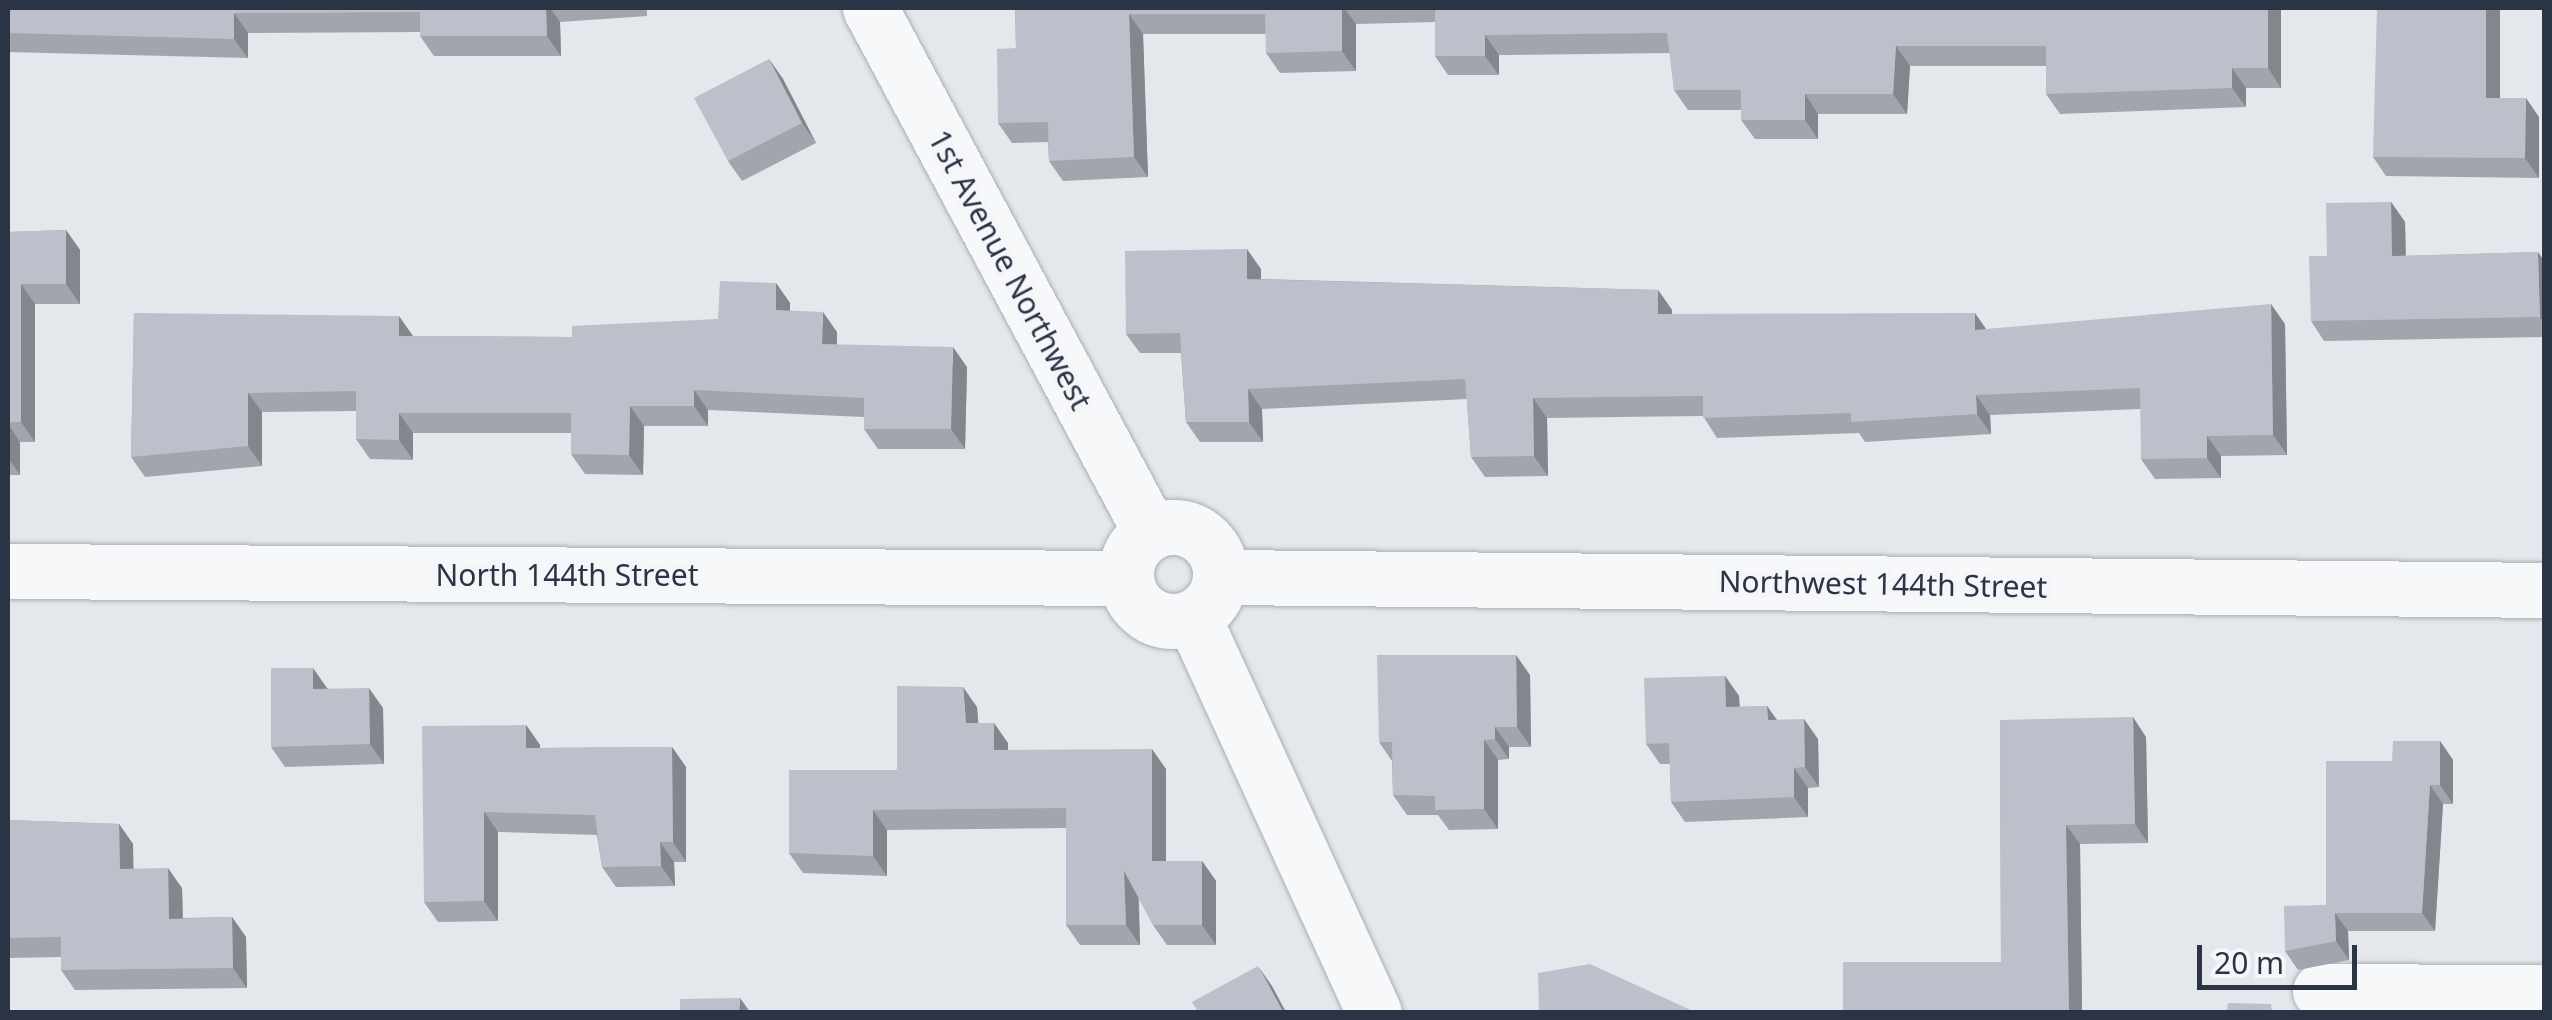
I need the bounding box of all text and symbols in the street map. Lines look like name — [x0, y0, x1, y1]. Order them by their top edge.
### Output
street label: 1st Avenue Northwest — [921, 124, 1099, 416]
street label: North 144th Street — [436, 557, 698, 593]
street label: Northwest 144th Street — [1718, 563, 2048, 605]
scale bar — [2202, 925, 2362, 987]
text: 20 m — [2214, 942, 2284, 983]

